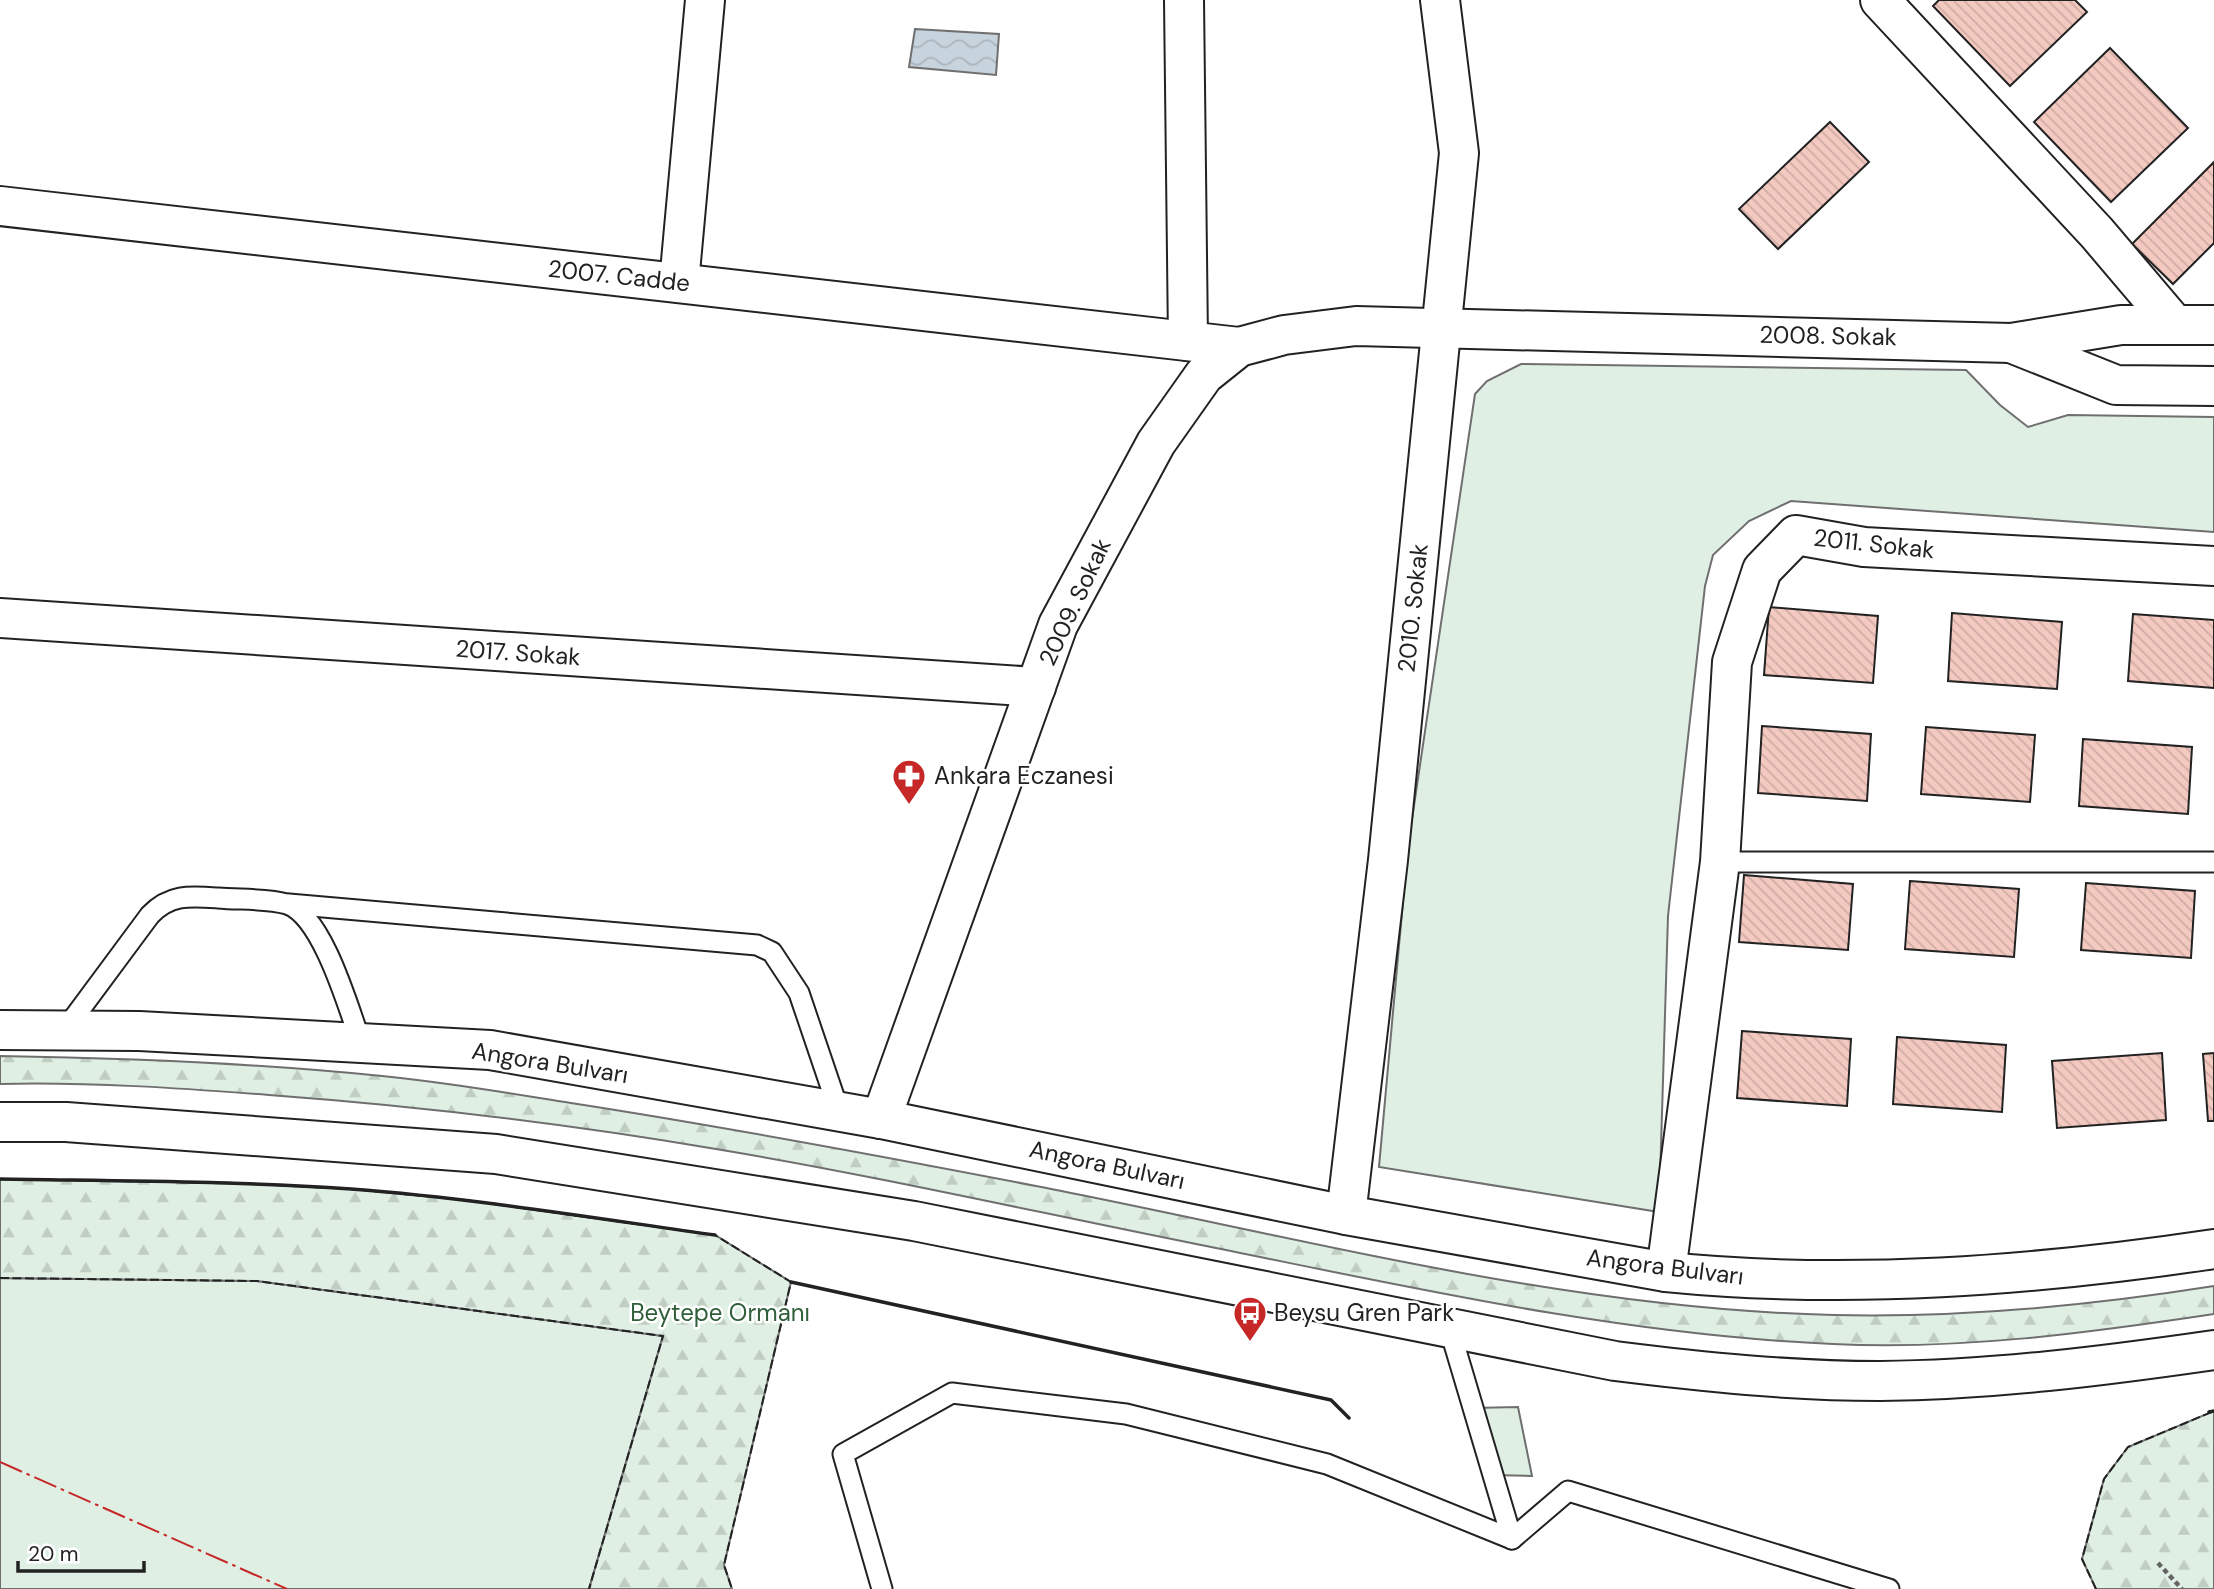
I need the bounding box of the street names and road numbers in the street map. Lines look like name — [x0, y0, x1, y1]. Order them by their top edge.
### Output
street label: 2007. Cadde — [547, 253, 692, 298]
street label: 2008. Sokak — [1759, 319, 1897, 352]
street label: 2011. Sokak — [1812, 522, 1936, 565]
street label: 2009. Sokak — [1032, 533, 1118, 671]
street label: 2010. Sokak — [1390, 542, 1435, 674]
street label: 2017. Sokak — [454, 633, 582, 672]
street label: Angora Bulvarı — [470, 1035, 631, 1090]
street label: Angora Bulvarı — [1027, 1133, 1188, 1196]
street label: Angora Bulvarı — [1585, 1241, 1745, 1292]

